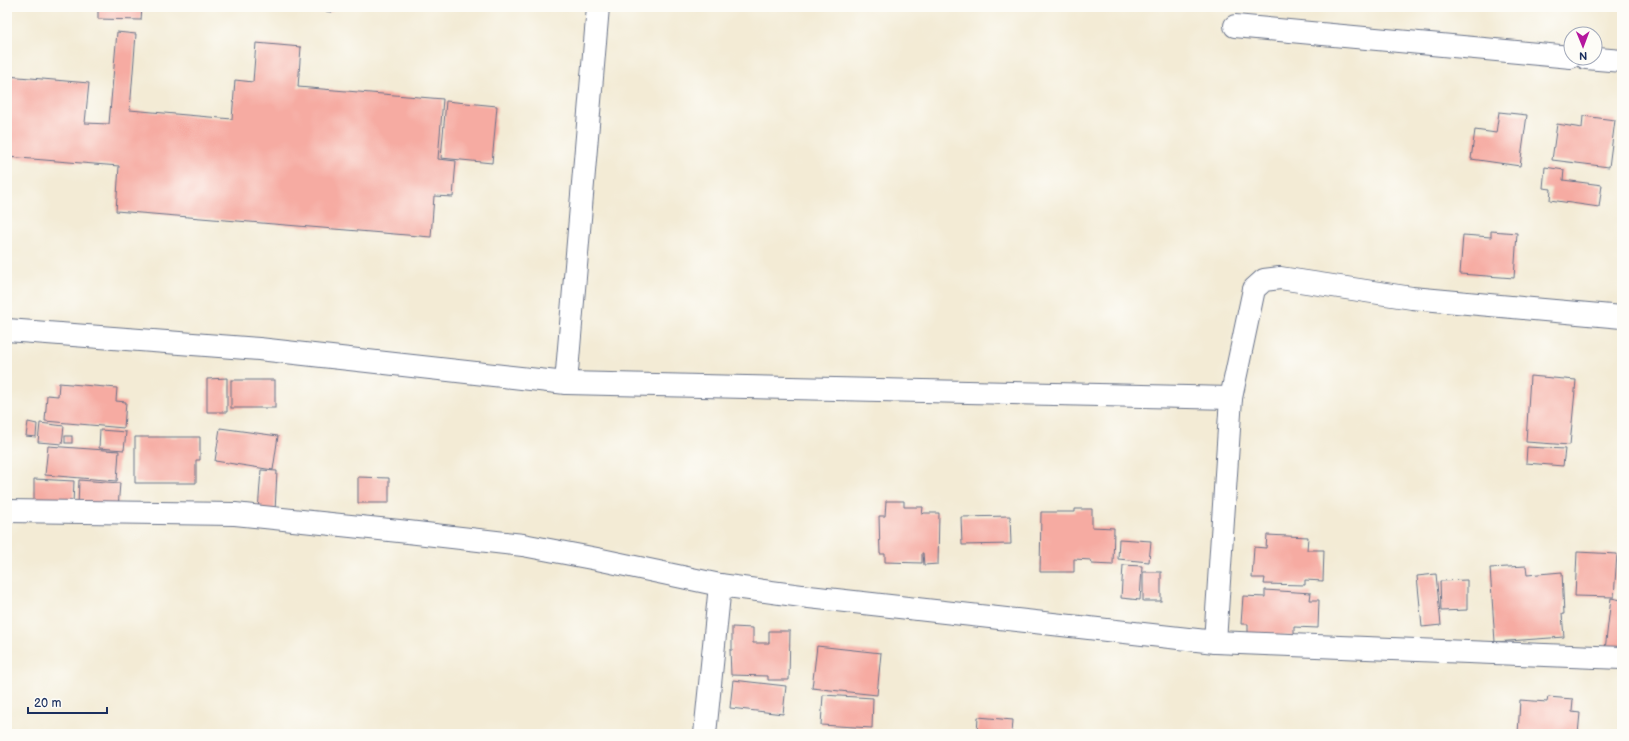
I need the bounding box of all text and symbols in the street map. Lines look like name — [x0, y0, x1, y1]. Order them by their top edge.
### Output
north arrow — [1563, 26, 1603, 66]
text: N — [1579, 49, 1587, 62]
scale bar — [28, 689, 107, 715]
text: 20 m — [34, 696, 61, 711]

